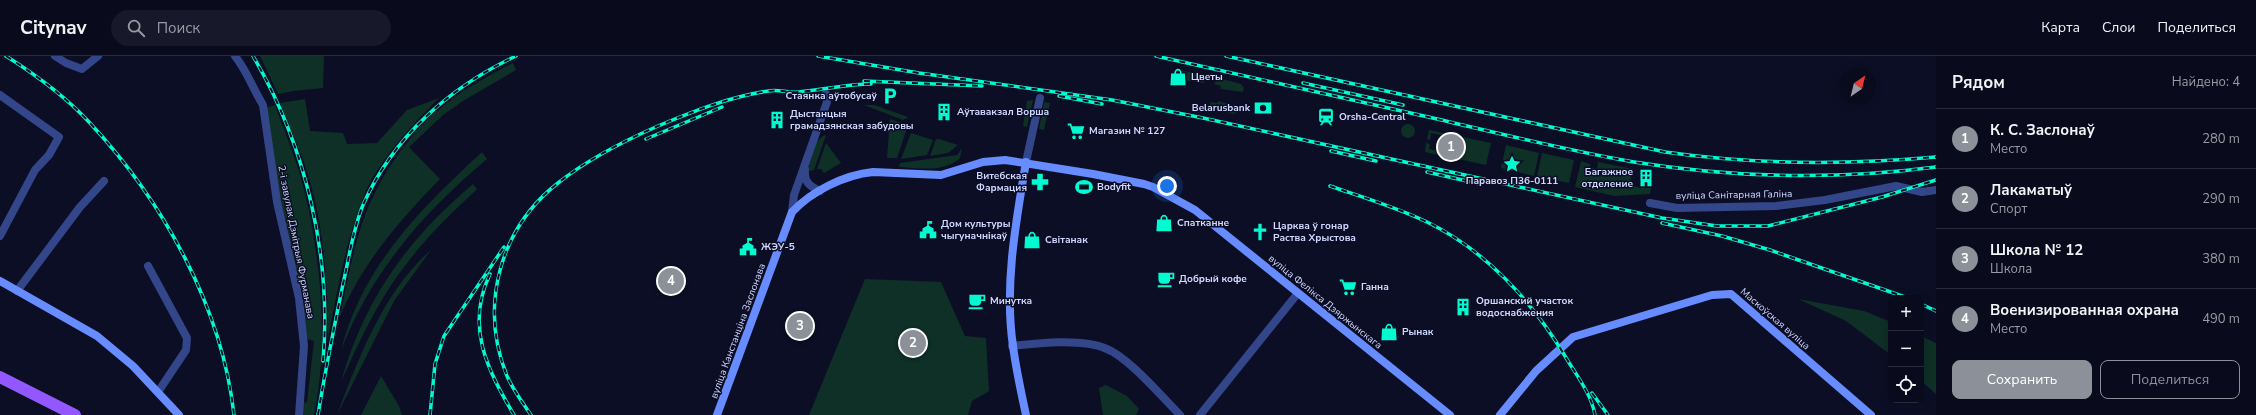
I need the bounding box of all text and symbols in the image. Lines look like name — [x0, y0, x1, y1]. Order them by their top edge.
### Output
search box — [111, 10, 391, 46]
text: Citynav — [20, 15, 87, 41]
icon: search — [125, 17, 147, 39]
text: Поиск — [157, 18, 200, 38]
text: Карта — [2041, 18, 2080, 37]
text: Слои — [2102, 18, 2136, 37]
text: Поделиться — [2158, 18, 2236, 37]
shop icon: Цветы — [1168, 67, 1188, 87]
north arrow — [1840, 68, 1876, 104]
place label: Цветы — [1191, 70, 1223, 84]
text: Рядом — [1952, 71, 2005, 94]
text: Найдено: 4 — [2172, 73, 2240, 91]
parking icon: Стаянка аўтобусаў — [880, 86, 900, 106]
place label: Стаянка аўтобусаў — [786, 89, 878, 103]
bank icon: Belarusbank — [1253, 98, 1273, 118]
place label: Belarusbank — [1192, 101, 1251, 115]
building icon: Аўтавакзал Ворша — [934, 102, 954, 122]
place label: Аўтавакзал Ворша — [957, 105, 1049, 119]
place label: Дыстанцыя грамадзянская забудовы — [790, 107, 914, 133]
station icon: Orsha-Central — [1316, 107, 1336, 127]
building icon: Дыстанцыя грамадзянская забудовы — [767, 110, 787, 130]
place label: Orsha-Central — [1339, 110, 1406, 124]
text: К. С. Заслонаў — [1990, 120, 2095, 140]
supermarket icon: Магазин № 127 — [1066, 121, 1086, 141]
place label: Магазин № 127 — [1089, 124, 1165, 138]
text: 1 — [1961, 130, 1969, 148]
text: 280 m — [2202, 130, 2240, 148]
pin: 1 — [1438, 132, 1464, 162]
text: Место — [1990, 140, 2027, 158]
place icon: Паравоз П36-0111 — [1502, 154, 1522, 174]
street label: 2-і завулак Дзмітрыя Фурманава — [274, 164, 318, 320]
place label: Багажное отделение — [1582, 165, 1633, 191]
building icon: Багажное отделение — [1636, 168, 1656, 188]
place label: Витебская Фармация — [976, 169, 1027, 195]
pharmacy icon: Витебская Фармация — [1030, 172, 1050, 192]
place label: Паравоз П36-0111 — [1466, 174, 1558, 188]
your location — [1157, 176, 1177, 196]
sports icon: Bodyfit — [1074, 177, 1094, 197]
place label: Bodyfit — [1097, 180, 1131, 194]
text: Лакаматыў — [1990, 180, 2072, 200]
street label: вуліца Санітарная Галіна — [1676, 187, 1792, 203]
text: 2 — [1961, 190, 1969, 208]
text: 290 m — [2202, 190, 2240, 208]
text: Спорт — [1990, 200, 2027, 218]
shop icon: Спатканне — [1154, 213, 1174, 233]
place label: Спатканне — [1177, 216, 1230, 230]
place label: Дом культуры чыгуначнікаў — [941, 217, 1011, 243]
place label: Царква ў гонар Раства Хрыстова — [1273, 219, 1356, 245]
public building icon: Дом культуры чыгуначнікаў — [918, 220, 938, 240]
church icon: Царква ў гонар Раства Хрыстова — [1250, 222, 1270, 242]
shop icon: Світанак — [1022, 230, 1042, 250]
place label: Світанак — [1045, 233, 1088, 247]
public building icon: ЖЭУ-5 — [738, 237, 758, 257]
place label: ЖЭУ-5 — [761, 240, 795, 254]
text: Школа № 12 — [1990, 240, 2083, 260]
text: 3 — [1961, 250, 1969, 268]
text: 380 m — [2202, 250, 2240, 268]
street label: вуліца Фелікса Дзяржынскага — [1265, 252, 1385, 352]
text: Школа — [1990, 260, 2032, 278]
street label: вуліца Канстанціна Заслонава — [707, 261, 769, 401]
pin: 4 — [658, 266, 684, 296]
cafe icon: Добрый кофе — [1156, 269, 1176, 289]
place label: Добрый кофе — [1179, 272, 1247, 286]
supermarket icon: Ганна — [1338, 277, 1358, 297]
place label: Ганна — [1361, 280, 1389, 294]
street label: Маскоўская вуліца — [1737, 285, 1813, 353]
cafe icon: Минутка — [967, 291, 987, 311]
place label: Минутка — [990, 294, 1032, 308]
place label: Оршанский участок водоснабжения — [1476, 294, 1573, 320]
map controls — [1888, 295, 1924, 403]
button: + — [1888, 295, 1924, 331]
building icon: Оршанский участок водоснабжения — [1453, 297, 1473, 317]
text: Военизированная охрана — [1990, 300, 2179, 320]
text: 4 — [1961, 310, 1969, 328]
text: 490 m — [2202, 310, 2240, 328]
pin: 3 — [787, 311, 813, 341]
text: Место — [1990, 320, 2027, 338]
shop icon: Рынак — [1379, 322, 1399, 342]
place label: Рынак — [1402, 325, 1434, 339]
pin: 2 — [900, 328, 926, 358]
button: − — [1888, 331, 1924, 367]
button: Сохранить — [1952, 360, 2092, 399]
button: Поделиться — [2100, 360, 2240, 399]
button: locate — [1888, 367, 1924, 403]

